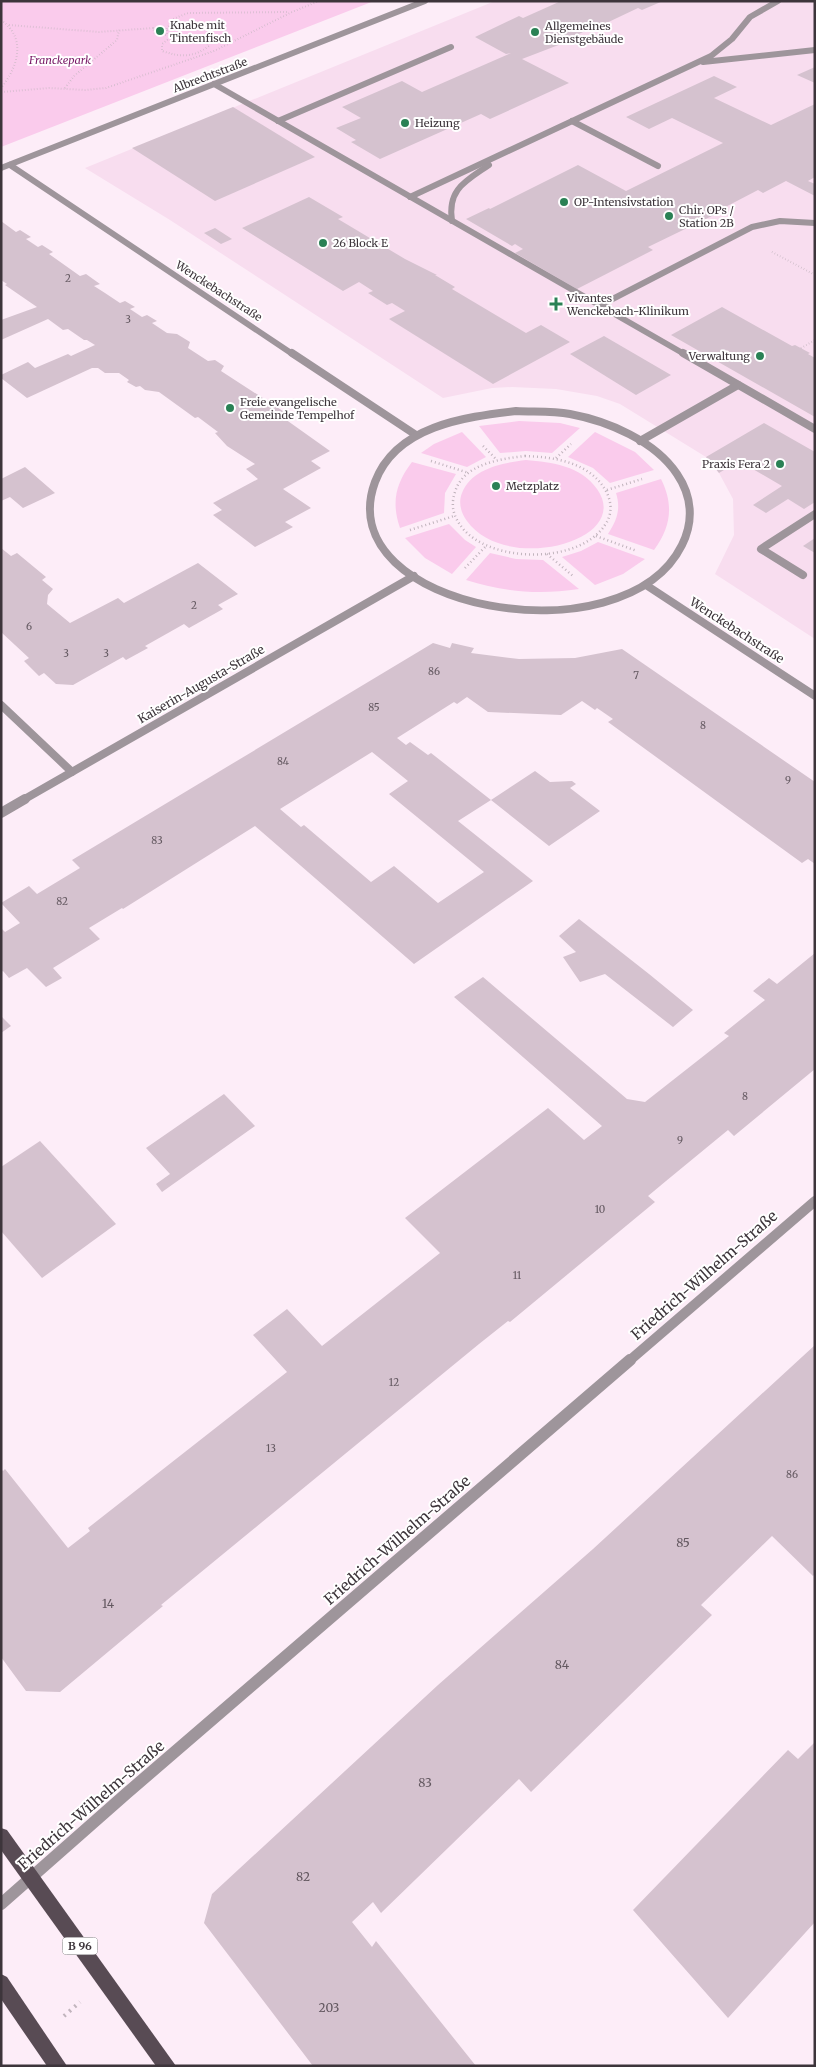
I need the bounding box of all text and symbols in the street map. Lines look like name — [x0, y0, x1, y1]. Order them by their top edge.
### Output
place label: Knabe mit Tintenfisch — [170, 18, 232, 45]
place label: Allgemeines Dienstgebäude — [544, 19, 624, 46]
marker: Knabe mit Tintenfisch — [154, 25, 166, 37]
marker: Allgemeines Dienstgebäude — [529, 26, 541, 38]
park label: Franckepark — [28, 53, 91, 67]
street label: Albrechtstraße — [170, 54, 250, 96]
place label: Heizung — [415, 116, 460, 130]
marker: Heizung — [399, 117, 411, 129]
place label: OP-Intensivstation — [574, 195, 674, 209]
marker: OP-Intensivstation — [558, 196, 570, 208]
place label: Chir. OPs / Station 2B — [679, 203, 734, 230]
marker: Chir. OPs / Station 2B — [663, 210, 675, 222]
place label: 26 Block E — [333, 236, 388, 250]
marker: 26 Block E — [317, 237, 329, 249]
street label: Wenckebachstraße — [172, 257, 265, 324]
house number: 2 — [65, 272, 71, 285]
place label: Vivantes Wenckebach-Klinikum — [566, 291, 689, 318]
marker: Vivantes Wenckebach-Klinikum — [549, 297, 563, 311]
house number: 3 — [125, 313, 131, 326]
place label: Verwaltung — [688, 349, 750, 363]
marker: Verwaltung — [754, 350, 766, 362]
place label: Freie evangelische Gemeinde Tempelhof — [240, 395, 355, 422]
marker: Freie evangelische Gemeinde Tempelhof — [224, 402, 236, 414]
place label: Praxis Fera 2 — [702, 457, 770, 471]
marker: Praxis Fera 2 — [774, 458, 786, 470]
place label: Metzplatz — [506, 479, 559, 493]
marker: Metzplatz — [490, 480, 502, 492]
street label: Wenckebachstraße — [686, 593, 787, 666]
house number: 2 — [191, 599, 197, 612]
house number: 6 — [26, 620, 32, 633]
street label: Kaiserin-Augusta-Straße — [135, 642, 267, 726]
house number: 3 — [63, 647, 69, 660]
house number: 3 — [103, 647, 109, 660]
house number: 86 — [428, 665, 440, 678]
house number: 7 — [633, 669, 639, 682]
house number: 85 — [368, 701, 380, 714]
house number: 8 — [700, 719, 706, 732]
house number: 84 — [277, 755, 289, 768]
house number: 9 — [785, 774, 791, 787]
house number: 83 — [151, 834, 163, 847]
house number: 82 — [56, 895, 68, 908]
house number: 8 — [742, 1090, 748, 1103]
house number: 9 — [677, 1134, 683, 1147]
house number: 10 — [595, 1203, 605, 1216]
street label: Friedrich-Wilhelm-Straße — [627, 1206, 781, 1344]
house number: 11 — [513, 1269, 522, 1282]
house number: 12 — [389, 1376, 399, 1389]
house number: 13 — [266, 1442, 276, 1455]
house number: 86 — [786, 1468, 798, 1481]
street label: Friedrich-Wilhelm-Straße — [320, 1471, 474, 1609]
house number: 85 — [676, 1535, 690, 1550]
house number: 14 — [102, 1596, 115, 1611]
house number: 84 — [555, 1657, 570, 1672]
street label: Friedrich-Wilhelm-Straße — [14, 1736, 168, 1874]
house number: 83 — [418, 1775, 432, 1790]
house number: 82 — [296, 1869, 310, 1884]
road number: B 96 — [62, 1938, 98, 1954]
house number: 203 — [319, 2000, 340, 2015]

